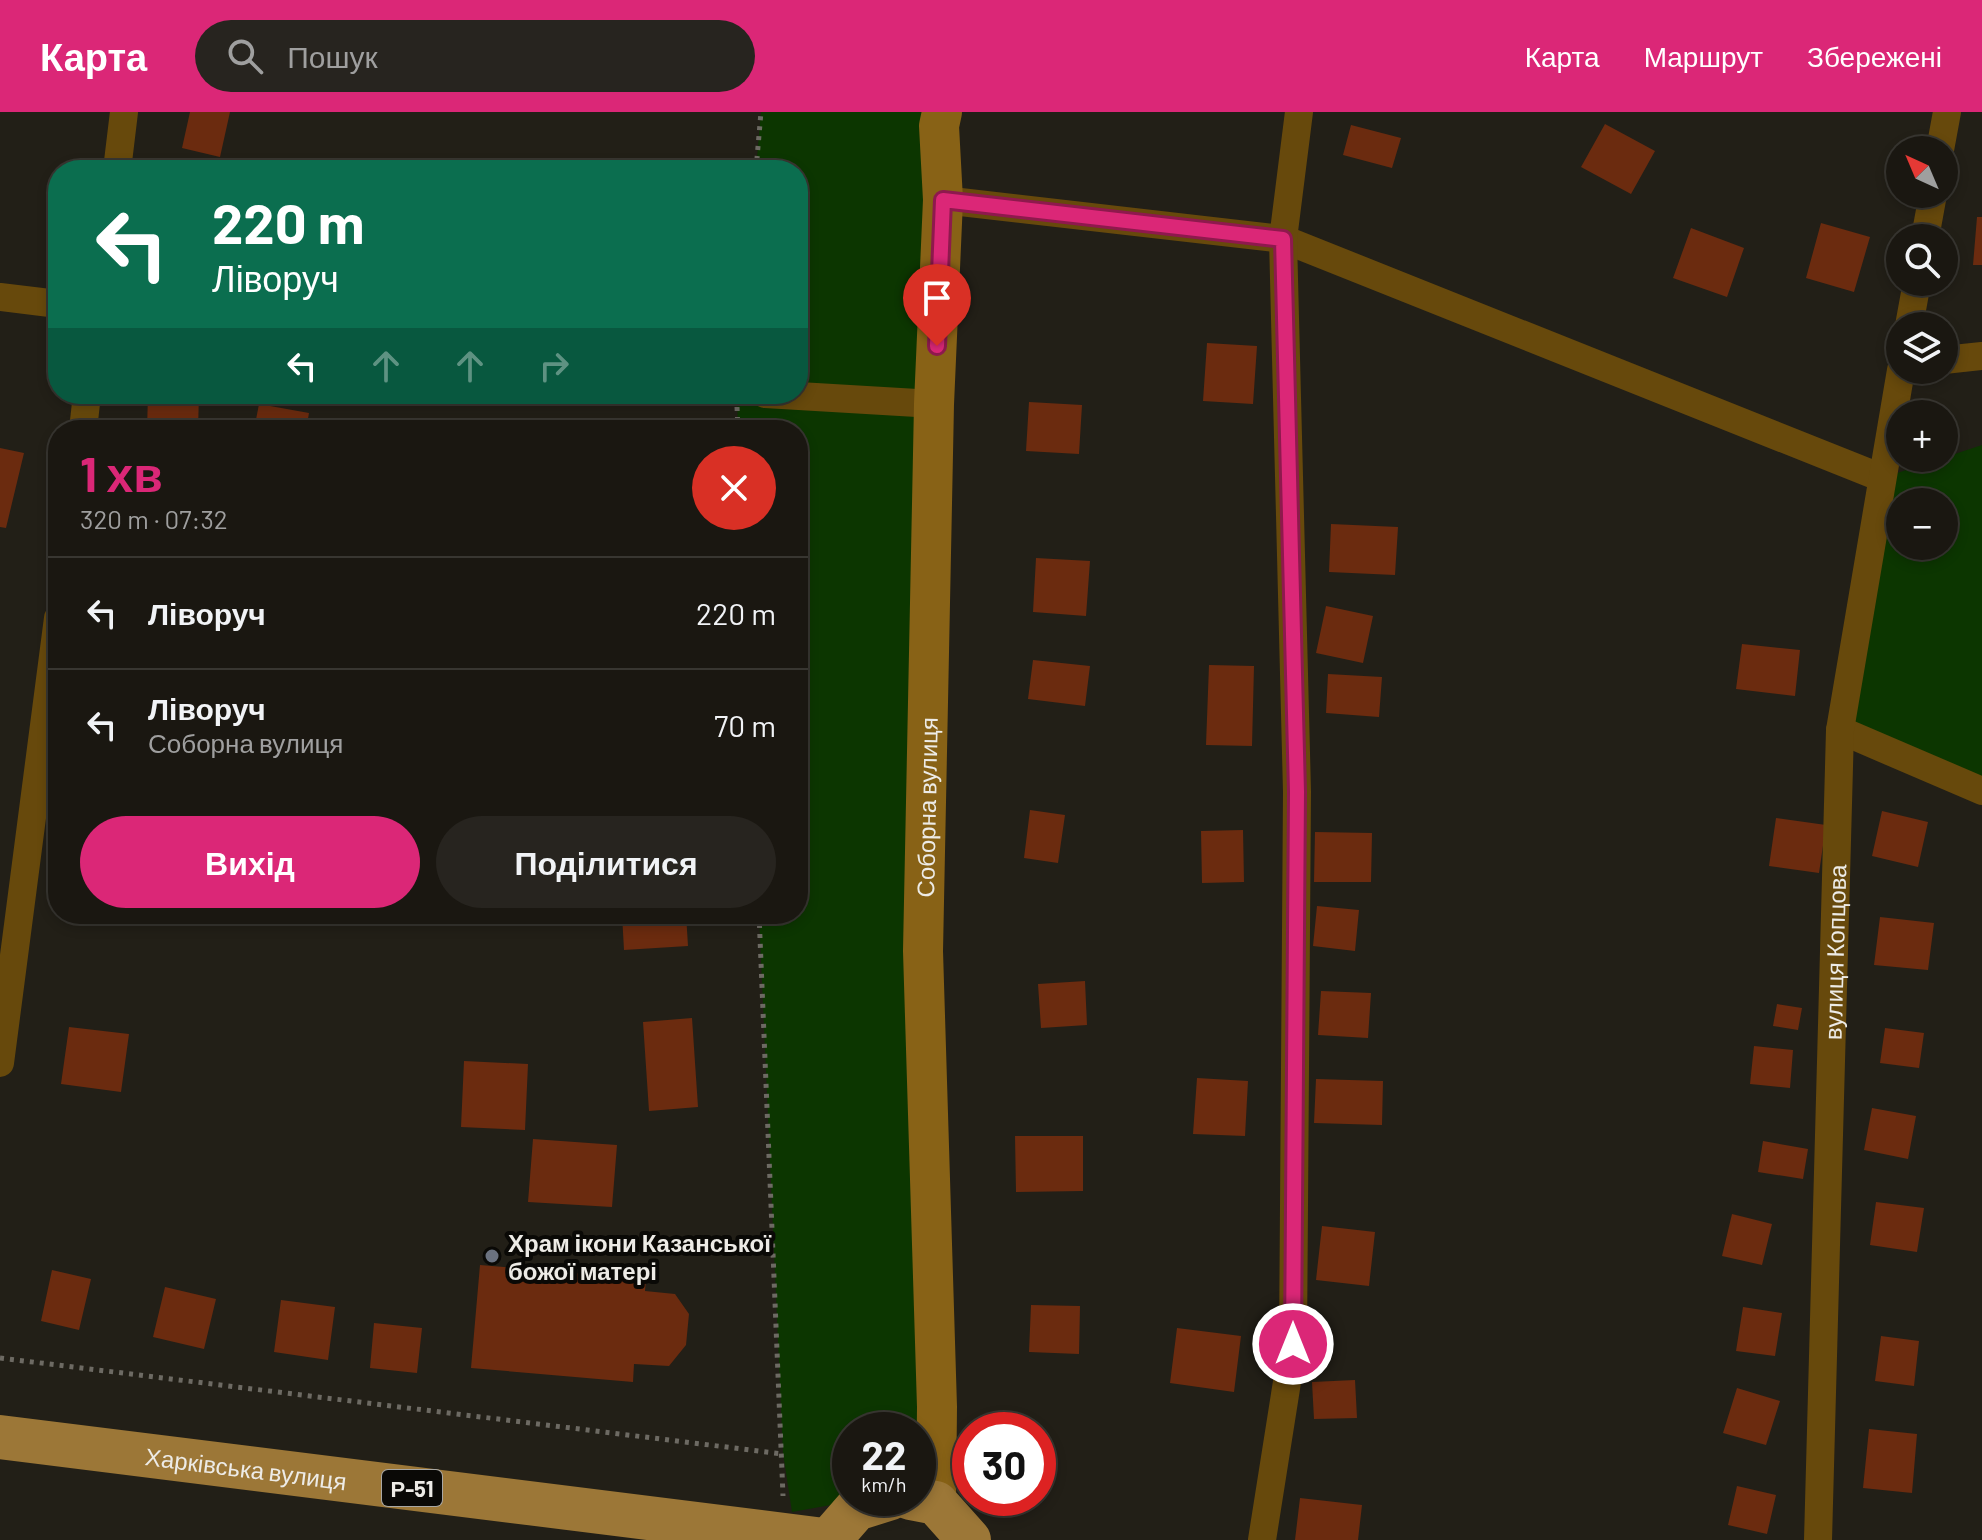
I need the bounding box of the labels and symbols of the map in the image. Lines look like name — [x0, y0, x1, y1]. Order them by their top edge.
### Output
north arrow — [1886, 136, 1958, 208]
pin — [903, 264, 971, 346]
street label: Соборна вулиця — [910, 717, 942, 898]
street label: вулиця Копцова — [1817, 863, 1851, 1040]
place label: Храм ікони Казанської божої матері — [508, 1228, 772, 1285]
marker: Храм ікони Казанської божої матері — [483, 1247, 501, 1265]
position arrow — [1251, 1302, 1335, 1386]
speed limit sign: 30 — [952, 1412, 1056, 1516]
street label: Харківська вулиця — [144, 1441, 348, 1495]
road number: Р-51 — [382, 1470, 442, 1506]

